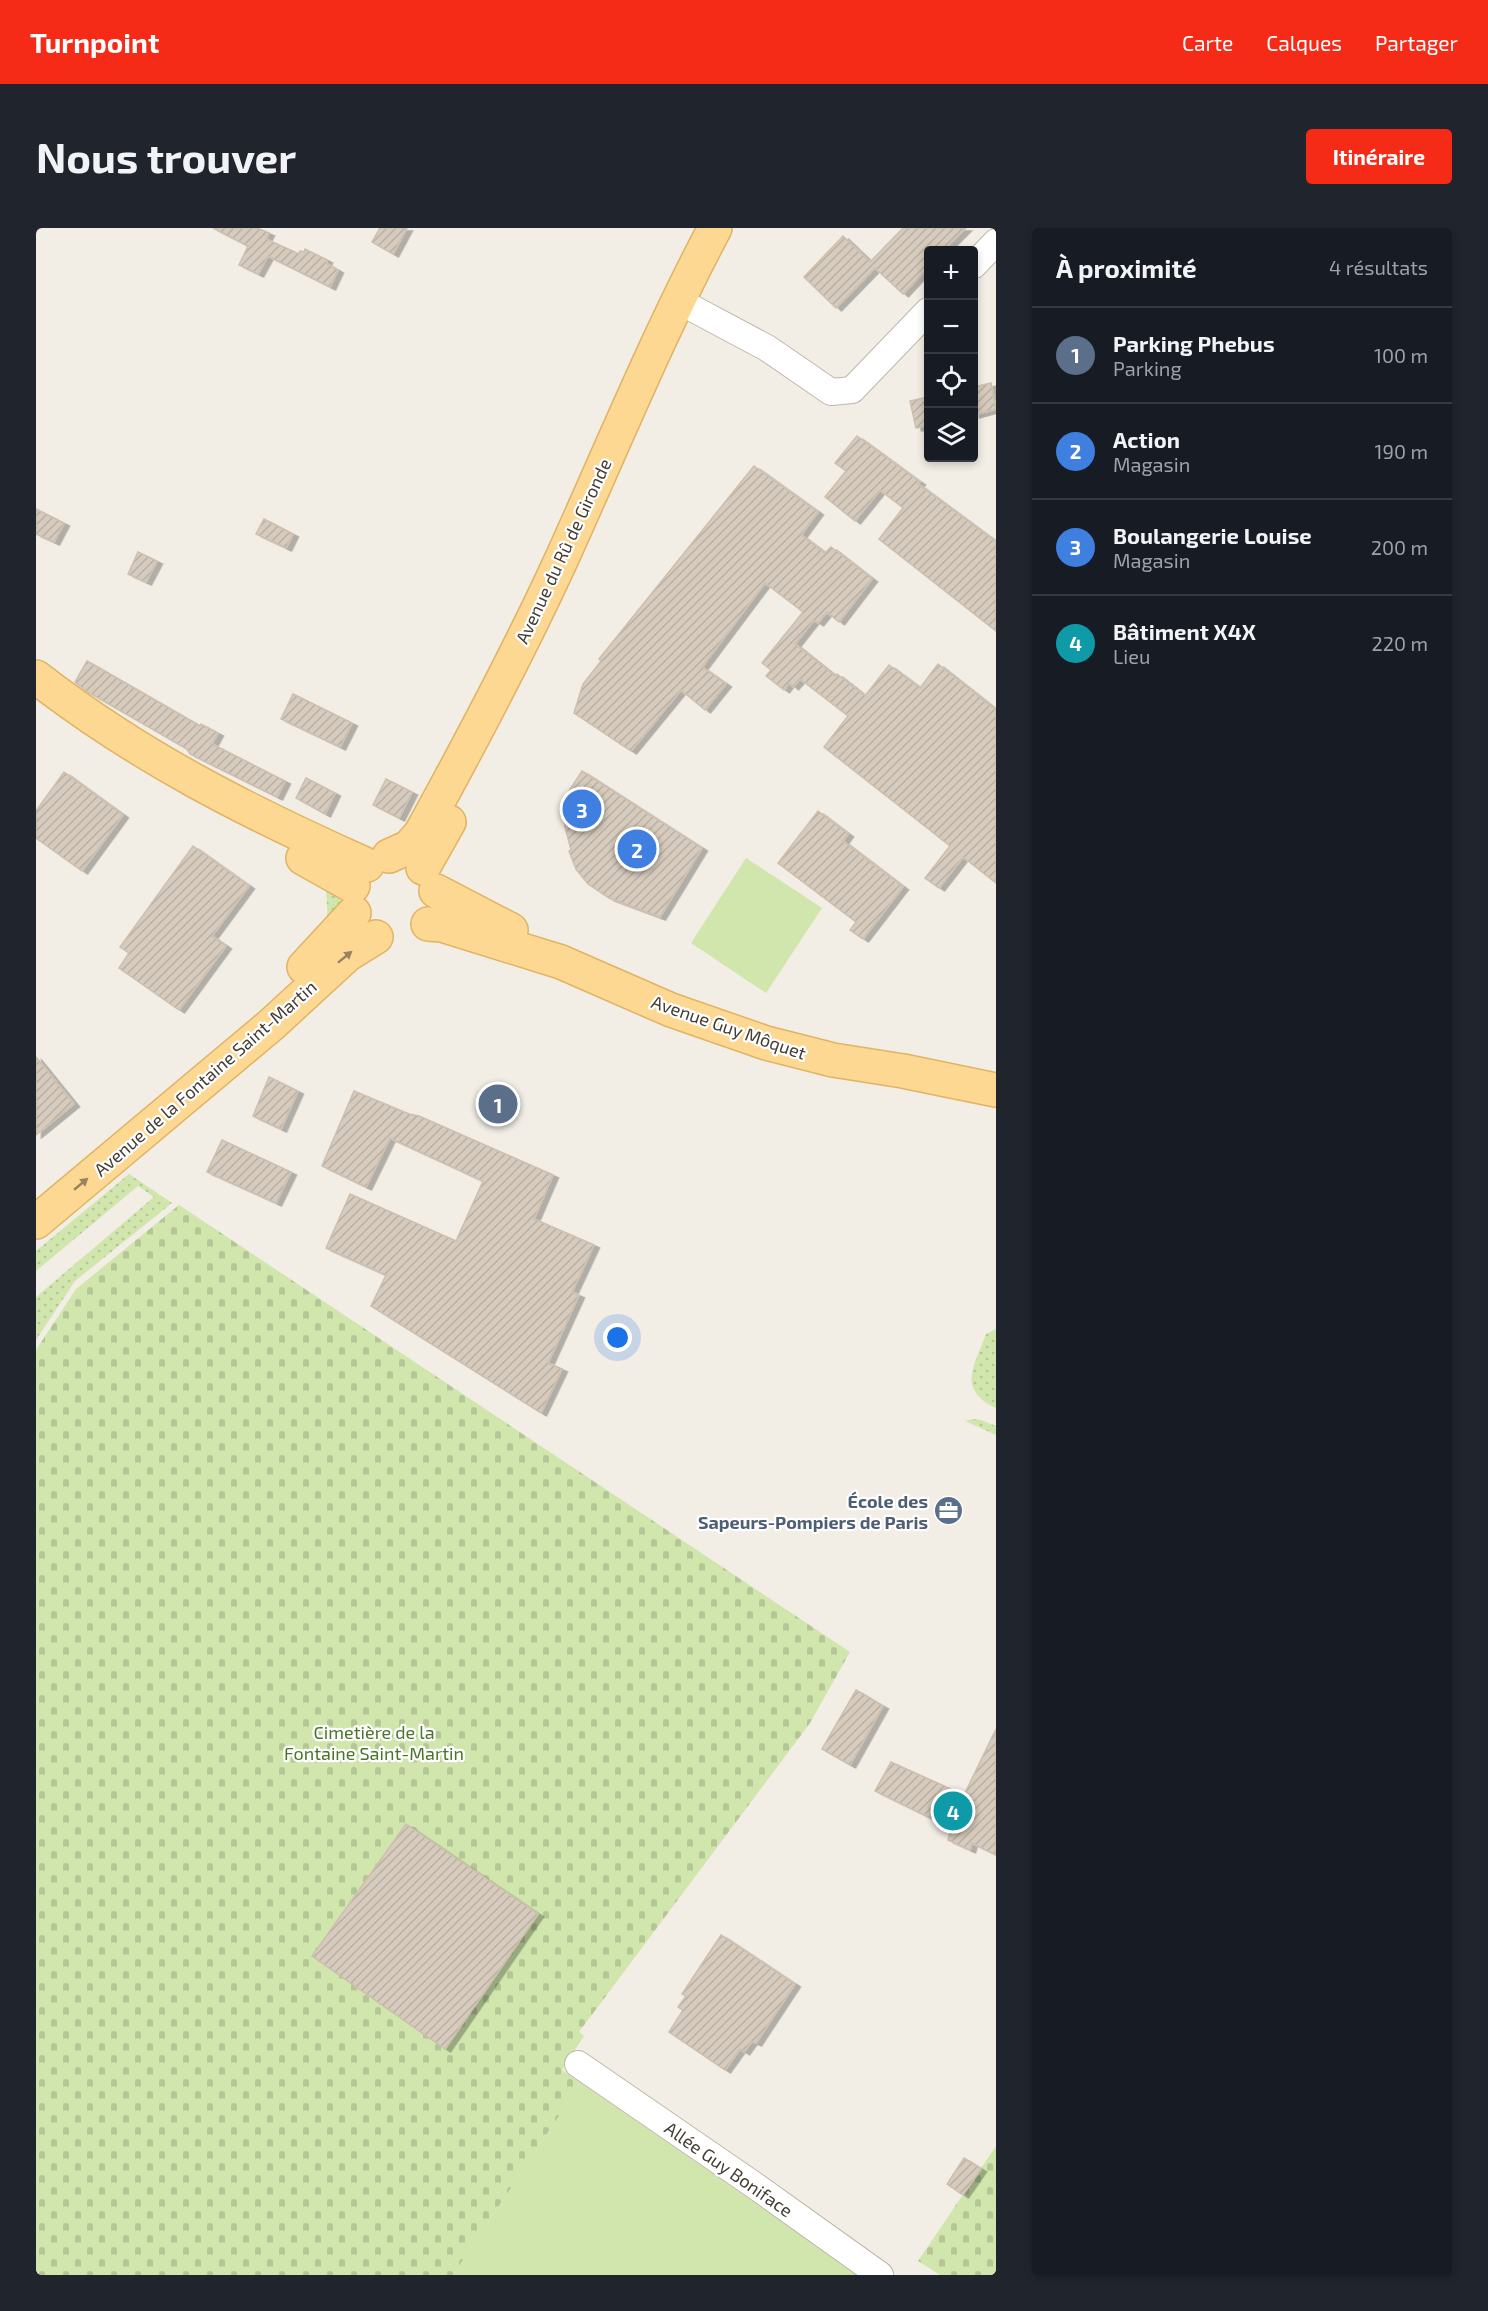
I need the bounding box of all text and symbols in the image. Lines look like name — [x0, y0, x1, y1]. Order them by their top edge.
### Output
text: Turnpoint — [30, 25, 159, 59]
text: Carte — [1182, 30, 1233, 55]
text: Calques — [1266, 30, 1342, 55]
text: Partager — [1375, 30, 1458, 55]
button: Itinéraire — [1306, 129, 1452, 184]
text: Nous trouver — [36, 131, 296, 181]
map controls — [924, 246, 978, 462]
button: + — [924, 246, 978, 300]
text: À proximité — [1056, 252, 1197, 283]
text: 4 résultats — [1329, 255, 1428, 279]
button: − — [924, 300, 978, 354]
text: Parking Phebus — [1113, 330, 1275, 356]
text: 1 — [1071, 343, 1080, 367]
text: 100 m — [1374, 343, 1428, 367]
button: locate — [924, 354, 978, 408]
text: Parking — [1113, 356, 1182, 380]
button: layers — [924, 408, 978, 462]
text: Action — [1113, 426, 1180, 452]
text: 2 — [1070, 439, 1081, 463]
text: 190 m — [1375, 439, 1428, 463]
text: Magasin — [1113, 452, 1190, 476]
street label: Avenue du Rû de Gironde — [510, 455, 616, 647]
text: Boulangerie Louise — [1113, 522, 1312, 548]
text: 3 — [1070, 535, 1081, 559]
text: 200 m — [1371, 535, 1428, 559]
text: Magasin — [1113, 548, 1190, 572]
text: Bâtiment X4X — [1113, 618, 1256, 644]
text: 4 — [1069, 631, 1082, 655]
text: 220 m — [1371, 631, 1428, 655]
text: Lieu — [1113, 644, 1150, 668]
pin: 3 — [562, 786, 602, 832]
pin: 2 — [618, 826, 656, 872]
one-way arrow — [337, 951, 353, 964]
street label: Avenue de la Fontaine Saint-Martin — [89, 975, 321, 1181]
street label: Avenue Guy Môquet — [649, 990, 809, 1064]
pin: 1 — [478, 1082, 518, 1126]
one-way arrow — [73, 1178, 88, 1191]
your location — [603, 1323, 632, 1352]
place label: École des Sapeurs-Pompiers de Paris — [698, 1490, 928, 1533]
office icon: École des Sapeurs-Pompiers de Paris — [933, 1495, 965, 1527]
park label: Cimetière de la Fontaine Saint-Martin — [284, 1721, 464, 1764]
pin: 4 — [934, 1788, 972, 1834]
street label: Allée Guy Boniface — [661, 2117, 797, 2221]

